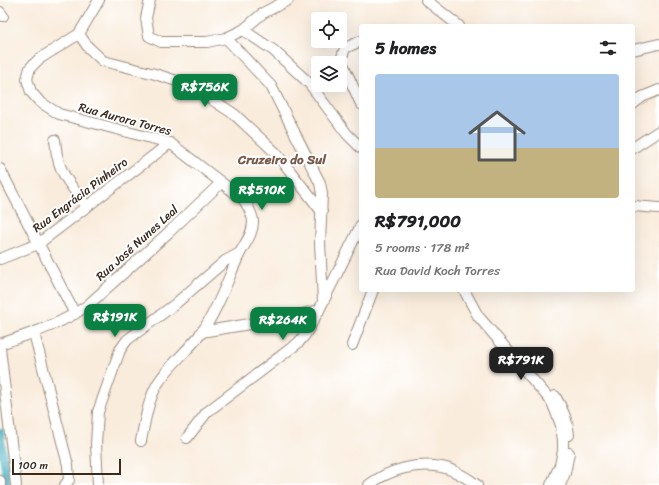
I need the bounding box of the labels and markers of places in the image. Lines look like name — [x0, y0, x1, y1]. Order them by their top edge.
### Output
pin: R$756K — [172, 74, 238, 108]
pin: R$510K — [229, 177, 295, 211]
pin: R$191K — [82, 304, 148, 338]
pin: R$264K — [250, 307, 316, 341]
pin: R$791K — [488, 347, 554, 381]

